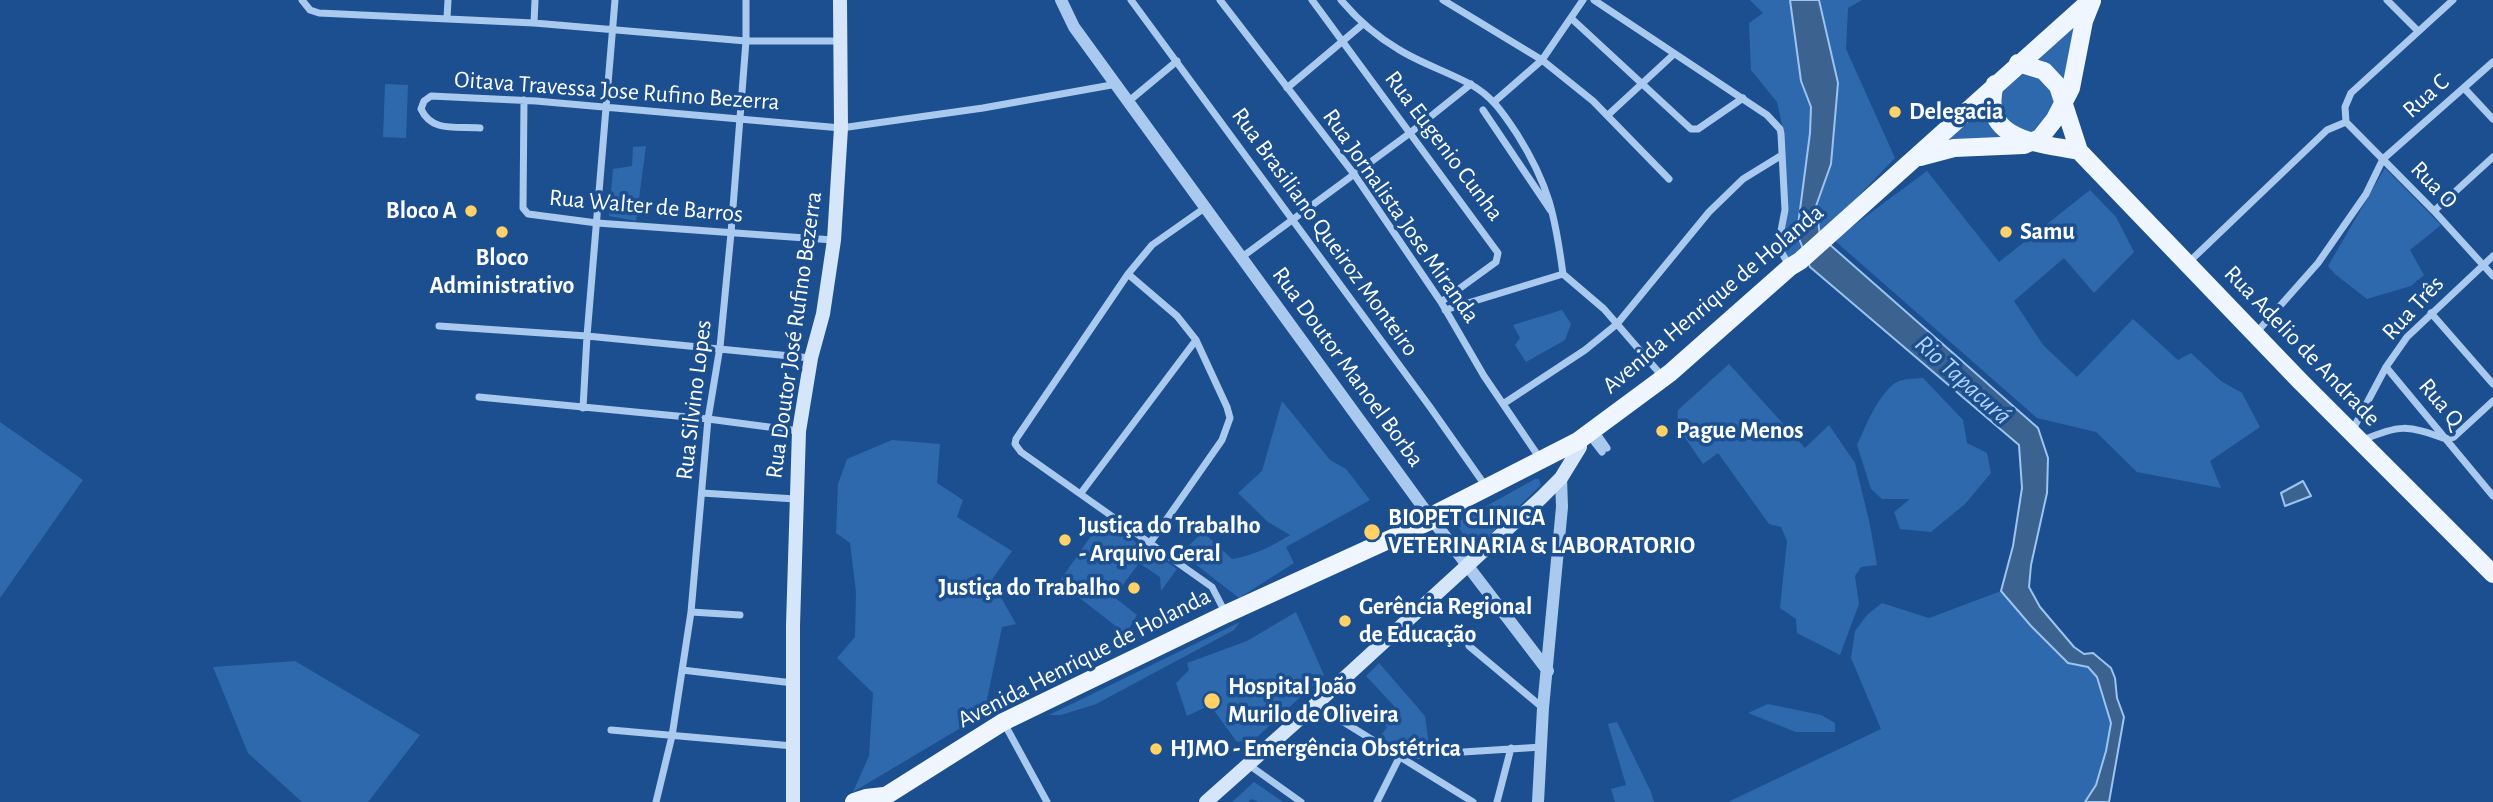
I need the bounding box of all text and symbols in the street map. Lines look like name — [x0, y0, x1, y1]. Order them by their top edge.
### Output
street label: Oitava Travessa Jose Rufino Bezerra — [453, 65, 781, 117]
street label: Rua Eugenio Cunha — [1378, 65, 1510, 227]
street label: Rua C — [2397, 68, 2455, 124]
place label: Delegacia — [1909, 98, 2004, 126]
street label: Rua Brasiliano Queiroz Monteiro — [1225, 102, 1425, 362]
street label: Rua Jornalista Jose Miranda — [1316, 103, 1486, 329]
marker: Delegacia — [1887, 104, 1903, 120]
street label: Rua O — [2404, 155, 2464, 215]
street label: Rua Walter de Barros — [548, 183, 744, 229]
street label: Rua Doutor José Rufino Bezerra — [760, 189, 828, 481]
place label: Bloco A — [386, 197, 457, 225]
street label: Avenida Henrique de Holanda — [1596, 198, 1830, 400]
marker: Bloco A — [463, 203, 479, 219]
place label: Samu — [2020, 218, 2075, 246]
marker: Bloco Administrativo — [494, 224, 510, 240]
marker: Samu — [1998, 224, 2014, 240]
place label: Bloco Administrativo — [430, 244, 574, 300]
street label: Rua Adelio de Andrade — [2218, 260, 2386, 432]
street label: Rua Doutor Manoel Borba — [1266, 261, 1430, 473]
street label: Rua Três — [2376, 270, 2450, 346]
street label: Rua Silvino Lopes — [670, 318, 718, 482]
water label: Rio Tapacurá — [1908, 328, 2018, 432]
street label: Rua Q — [2412, 372, 2470, 434]
place label: Pague Menos — [1676, 417, 1804, 445]
marker: Pague Menos — [1654, 423, 1670, 439]
place label: BIOPET CLINICA VETERINARIA & LABORATORIO — [1388, 504, 1695, 560]
place label: Justiça do Trabalho - Arquivo Geral — [1079, 512, 1261, 568]
marker: BIOPET CLINICA VETERINARIA & LABORATORIO — [1362, 522, 1382, 542]
marker: Justiça do Trabalho - Arquivo Geral — [1057, 532, 1073, 548]
place label: Justiça do Trabalho — [938, 574, 1120, 602]
marker: Justiça do Trabalho — [1126, 580, 1142, 596]
street label: Avenida Henrique de Holanda — [953, 582, 1215, 734]
place label: Gerência Regional de Educação — [1359, 593, 1532, 649]
marker: Gerência Regional de Educação — [1337, 613, 1353, 629]
place label: Hospital João Murilo de Oliveira — [1228, 673, 1399, 729]
marker: Hospital João Murilo de Oliveira — [1202, 691, 1222, 711]
place label: HJMO - Emergência Obstétrica — [1170, 735, 1461, 763]
marker: HJMO - Emergência Obstétrica — [1148, 741, 1164, 757]

